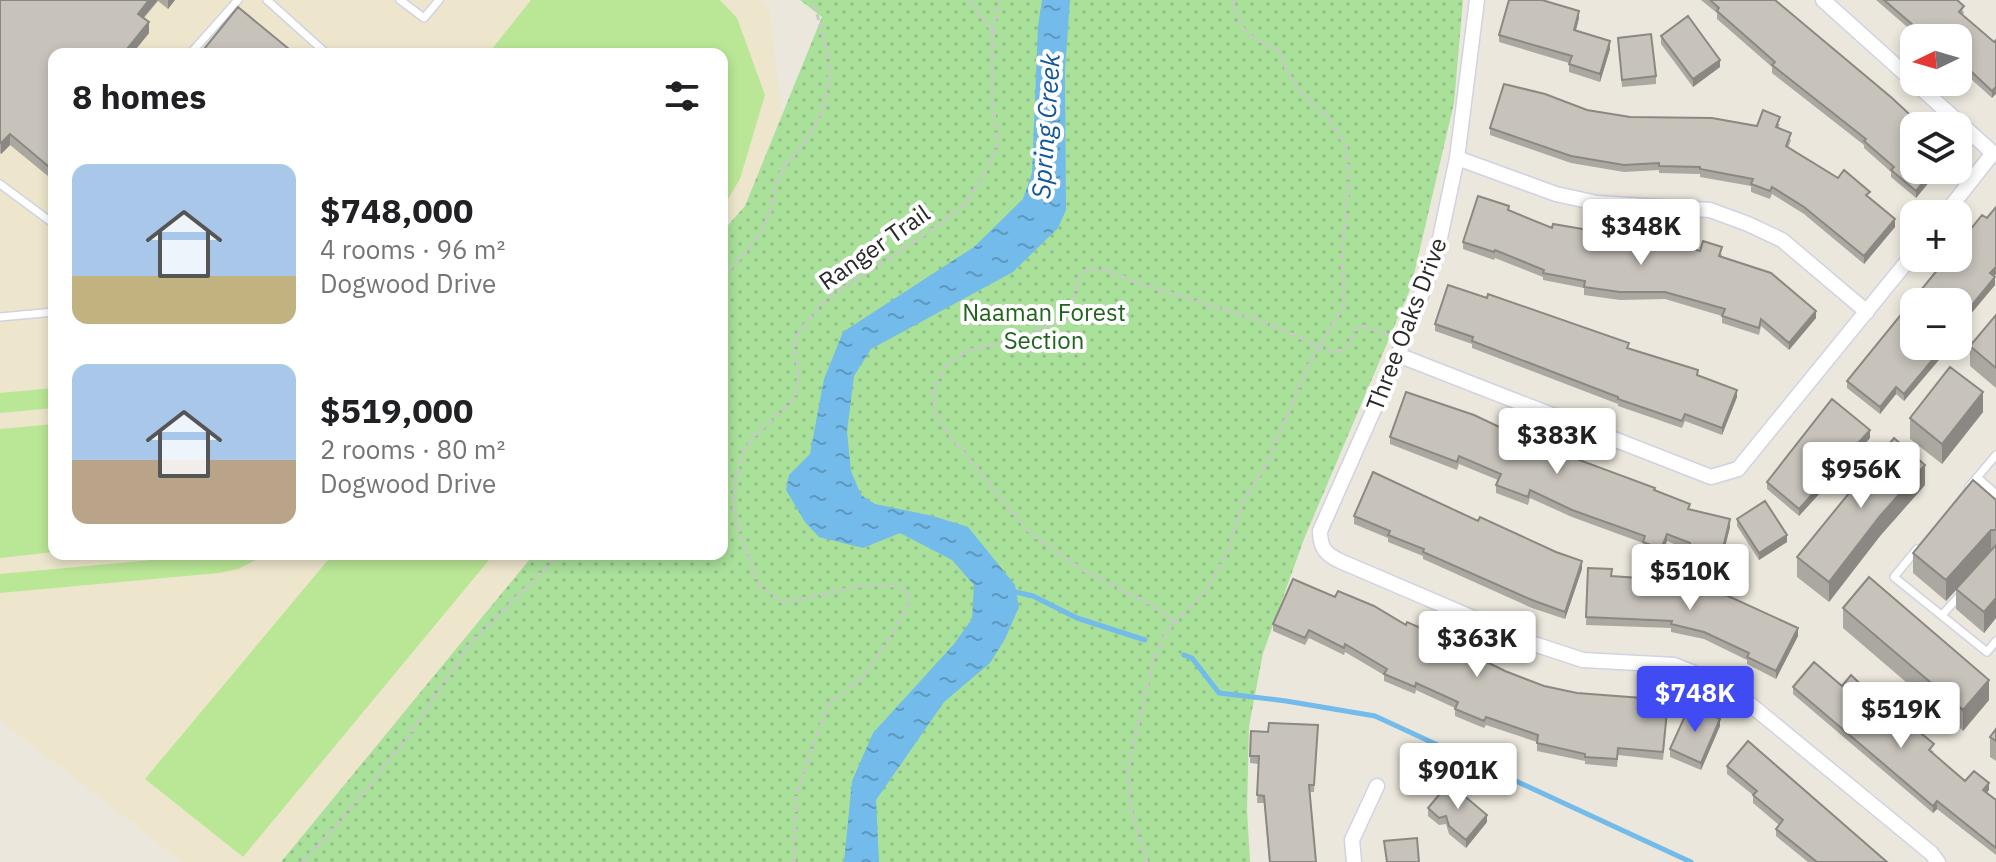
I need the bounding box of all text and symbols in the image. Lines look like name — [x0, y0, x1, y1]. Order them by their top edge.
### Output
north arrow — [1900, 24, 1972, 96]
map controls — [1900, 24, 1972, 360]
water label: Spring Creek — [1023, 52, 1067, 200]
text: 8 homes — [72, 74, 207, 118]
icon: filters — [660, 74, 704, 118]
button: layers — [1900, 112, 1972, 184]
text: $748,000 — [320, 188, 473, 232]
icon: home — [136, 196, 232, 292]
street label: Ranger Trail — [812, 197, 936, 297]
pin: $348K — [1585, 199, 1697, 267]
button: + — [1900, 200, 1972, 272]
text: $348K — [1601, 208, 1681, 242]
text: 4 rooms · 96 m² — [320, 232, 505, 266]
street label: Three Oaks Drive — [1358, 233, 1454, 415]
text: Dogwood Drive — [320, 266, 496, 300]
button: − — [1900, 288, 1972, 360]
park label: Naaman Forest Section — [962, 296, 1126, 356]
text: $519,000 — [320, 388, 473, 432]
icon: home — [136, 396, 232, 492]
pin: $383K — [1501, 408, 1613, 476]
text: $383K — [1517, 417, 1597, 451]
text: 2 rooms · 80 m² — [320, 432, 505, 466]
pin: $956K — [1805, 442, 1917, 510]
text: $956K — [1821, 451, 1901, 485]
text: Dogwood Drive — [320, 466, 496, 500]
pin: $510K — [1634, 544, 1746, 612]
text: $510K — [1650, 553, 1730, 587]
pin: $363K — [1421, 611, 1533, 679]
text: $363K — [1437, 620, 1517, 654]
pin: $748K — [1639, 666, 1751, 734]
text: $748K — [1655, 675, 1735, 709]
pin: $519K — [1845, 682, 1957, 750]
text: $519K — [1861, 691, 1941, 725]
pin: $901K — [1402, 743, 1514, 811]
text: $901K — [1418, 752, 1498, 786]

